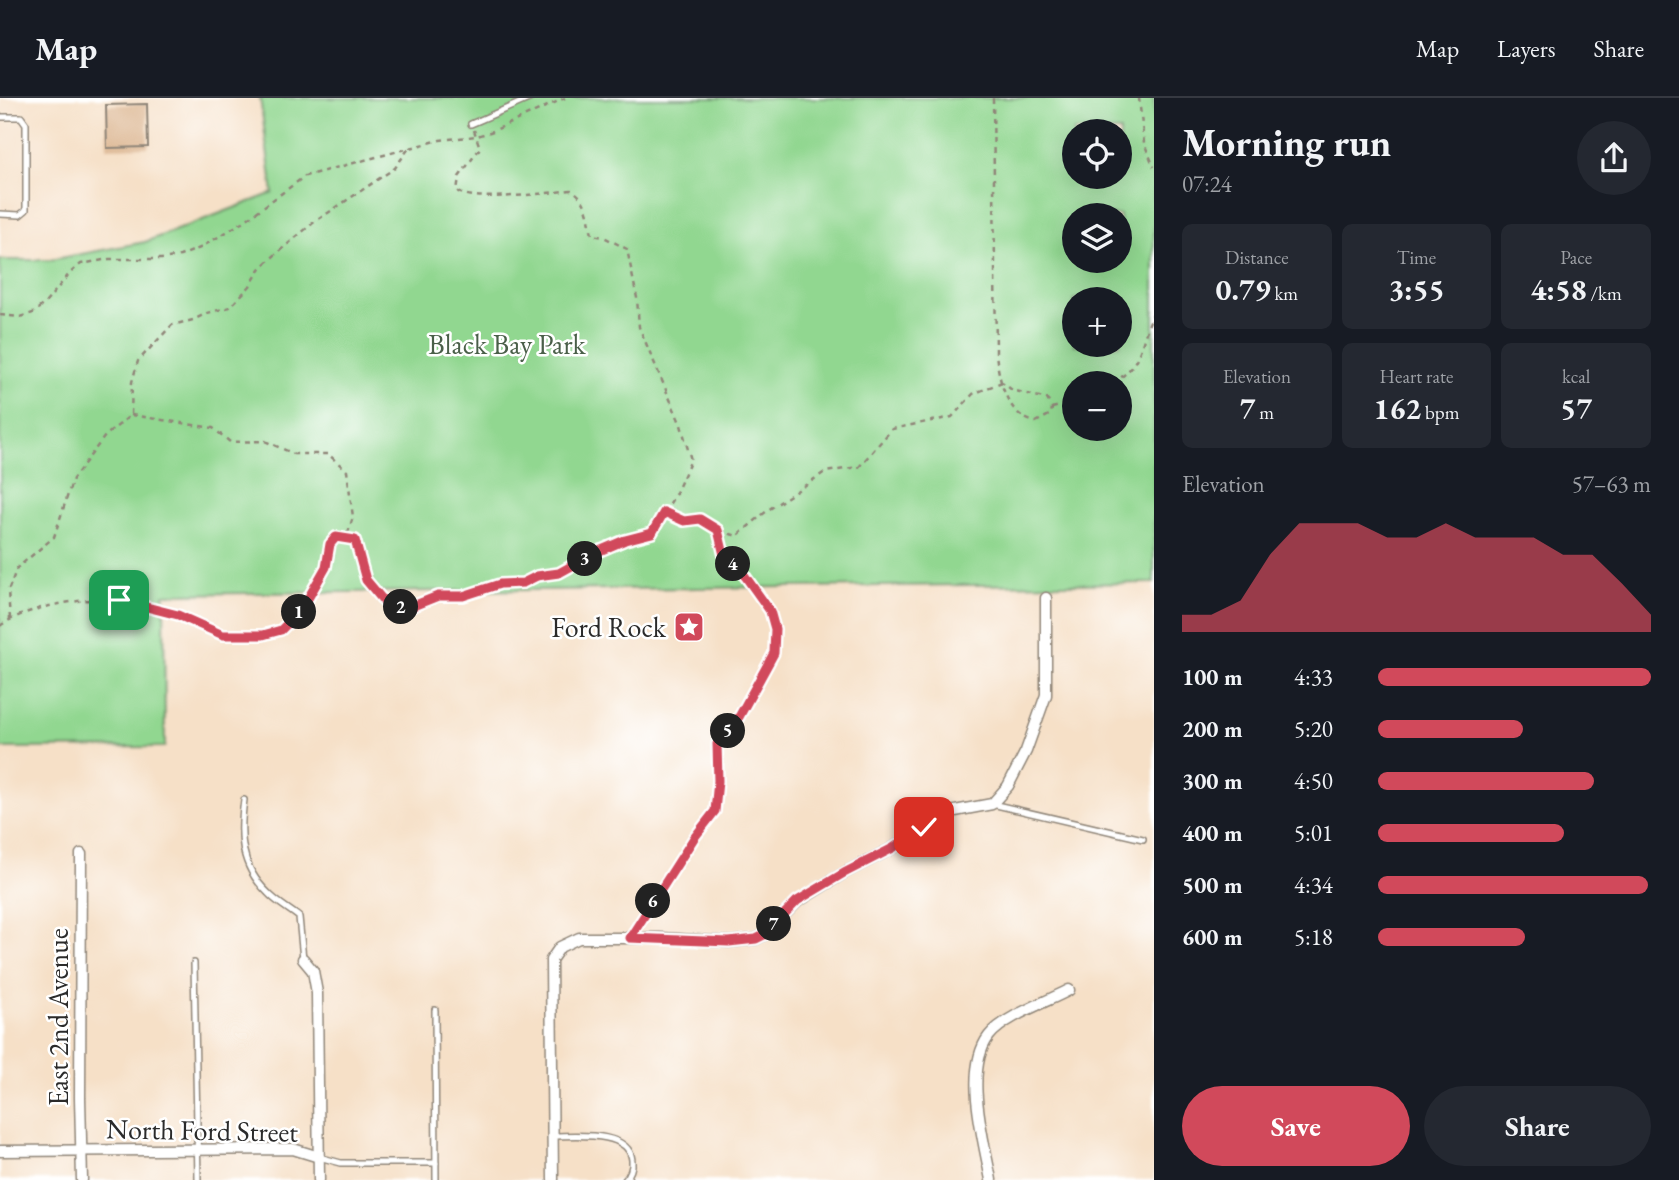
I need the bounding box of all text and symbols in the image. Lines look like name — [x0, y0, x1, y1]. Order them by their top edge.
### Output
text: Map — [35, 27, 97, 70]
text: Map — [1416, 33, 1459, 64]
text: Layers — [1497, 33, 1556, 64]
text: Share — [1594, 33, 1644, 64]
text: Morning run — [1182, 118, 1391, 167]
map controls — [1062, 119, 1132, 441]
button: locate — [1062, 119, 1132, 189]
button: share — [1577, 121, 1651, 195]
text: 07:24 — [1182, 169, 1232, 199]
button: layers — [1062, 203, 1132, 273]
text: Distance — [1225, 245, 1289, 270]
text: Time — [1397, 245, 1436, 270]
text: Pace — [1560, 245, 1592, 270]
text: 0.79 — [1216, 270, 1271, 309]
text: 3:55 — [1388, 270, 1445, 309]
text: 4:58 — [1531, 270, 1587, 309]
text: km — [1271, 281, 1298, 306]
text: /km — [1587, 281, 1622, 306]
button: + — [1062, 287, 1132, 357]
park label: Black Bay Park — [428, 326, 587, 362]
text: Elevation — [1223, 364, 1291, 389]
text: Heart rate — [1380, 364, 1453, 389]
text: kcal — [1562, 364, 1590, 389]
button: − — [1062, 371, 1132, 441]
text: 7 — [1240, 389, 1255, 428]
text: 162 — [1374, 389, 1421, 428]
text: 57 — [1560, 389, 1592, 428]
text: m — [1255, 400, 1274, 425]
text: bpm — [1421, 400, 1459, 425]
text: Elevation — [1182, 469, 1265, 499]
text: 57–63 m — [1572, 469, 1651, 499]
pin: 3 — [568, 542, 602, 576]
text: 3 — [579, 546, 590, 571]
pin: 4 — [716, 546, 750, 582]
text: 4 — [727, 551, 738, 576]
pin — [89, 570, 149, 630]
icon: arrive — [100, 581, 138, 619]
pin: 2 — [384, 589, 418, 624]
pin: 1 — [282, 594, 316, 630]
text: 2 — [395, 594, 406, 619]
text: 1 — [293, 599, 304, 624]
place label: Ford Rock — [551, 609, 667, 645]
place icon: Ford Rock — [672, 610, 706, 644]
text: 100 m — [1182, 662, 1243, 692]
text: 4:33 — [1294, 662, 1333, 692]
pin: 5 — [710, 714, 746, 748]
text: 200 m — [1182, 714, 1243, 744]
text: 5:20 — [1294, 714, 1333, 744]
text: 5 — [722, 718, 733, 743]
text: 300 m — [1182, 766, 1243, 796]
text: 4:50 — [1294, 766, 1333, 796]
pin — [894, 797, 954, 857]
icon: check — [905, 808, 943, 846]
text: 400 m — [1182, 818, 1243, 848]
text: 5:01 — [1294, 818, 1333, 848]
text: 500 m — [1182, 870, 1243, 900]
text: 4:34 — [1294, 870, 1333, 900]
pin: 6 — [636, 884, 670, 918]
text: 6 — [647, 888, 658, 913]
pin: 7 — [756, 906, 792, 942]
text: 7 — [768, 911, 779, 936]
text: 600 m — [1182, 922, 1243, 952]
text: 5:18 — [1294, 922, 1333, 952]
street label: East 2nd Avenue — [40, 928, 76, 1106]
button: Save — [1182, 1086, 1410, 1166]
button: Share — [1424, 1086, 1651, 1166]
street label: North Ford Street — [106, 1110, 299, 1150]

